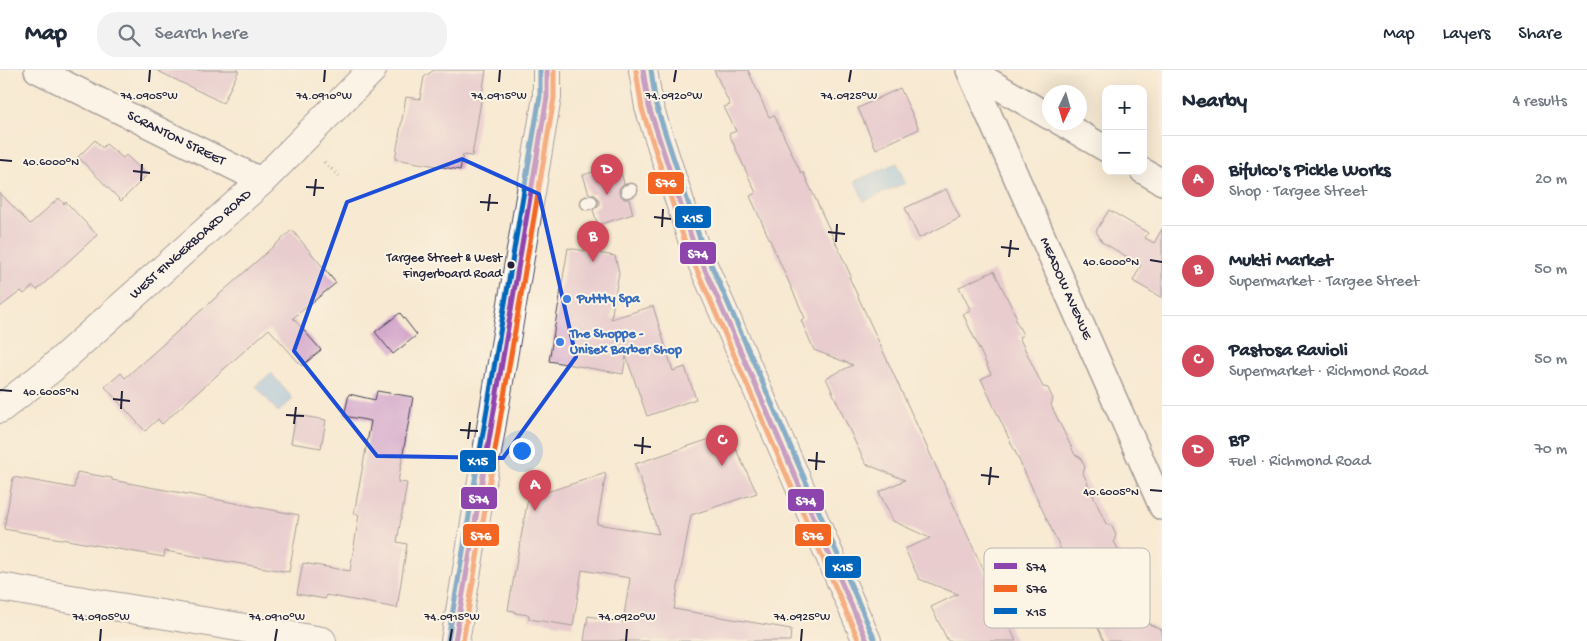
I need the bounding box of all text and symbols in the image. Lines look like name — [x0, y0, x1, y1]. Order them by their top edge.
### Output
search box — [97, 12, 447, 57]
text: Map — [25, 20, 67, 49]
icon: search — [115, 21, 143, 49]
text: Search here — [155, 23, 248, 46]
text: Map — [1383, 24, 1415, 45]
text: Layers — [1443, 24, 1490, 45]
text: Share — [1518, 24, 1562, 45]
north arrow — [1042, 85, 1087, 130]
map controls — [1102, 85, 1147, 175]
button: + — [1102, 85, 1147, 130]
text: 74.0905°W — [119, 90, 178, 104]
text: 74.0910°W — [295, 90, 352, 104]
text: 74.0915°W — [470, 90, 527, 104]
text: 74.0920°W — [645, 90, 702, 104]
text: 74.0925°W — [820, 90, 877, 104]
text: Nearby — [1182, 90, 1247, 115]
text: 4 results — [1512, 93, 1567, 112]
street label: SCRANTON STREET — [124, 107, 228, 170]
button: − — [1102, 130, 1147, 175]
pin: D — [591, 154, 623, 195]
text: 40.6000°N — [23, 156, 79, 170]
text: Bifulco's Pickle Works — [1229, 160, 1391, 183]
line badge: S76 — [647, 171, 685, 195]
text: A — [1193, 171, 1203, 190]
text: 20 m — [1535, 171, 1567, 190]
text: S76 — [656, 176, 677, 193]
text: Shop · Targee Street — [1229, 183, 1367, 202]
street label: WEST FINGERBOARD ROAD — [126, 185, 256, 303]
line badge: X15 — [674, 205, 712, 229]
text: X15 — [682, 211, 704, 228]
pin: B — [577, 221, 609, 262]
street label: MEADOW AVENUE — [1036, 235, 1096, 344]
line badge: S74 — [679, 241, 717, 265]
text: S74 — [688, 247, 709, 264]
text: Mukti Market — [1229, 250, 1332, 273]
place label: Targee Street & West Fingerboard Road — [386, 251, 504, 282]
text: 40.6000°N — [1083, 256, 1139, 270]
marker: Targee Street & West Fingerboard Road — [506, 260, 516, 270]
text: B — [1194, 261, 1202, 280]
text: 50 m — [1534, 261, 1567, 280]
text: Supermarket · Targee Street — [1229, 273, 1419, 292]
place label: Puttty Spa — [576, 291, 641, 308]
marker: Puttty Spa — [561, 293, 573, 305]
place label: The Shoppe - Unisex Barber Shop — [569, 326, 682, 359]
marker: The Shoppe - Unisex Barber Shop — [554, 336, 566, 348]
text: Pastosa Ravioli — [1229, 340, 1348, 363]
text: C — [1194, 351, 1202, 370]
text: 50 m — [1534, 351, 1567, 370]
text: Supermarket · Richmond Road — [1229, 363, 1427, 382]
text: 40.6005°N — [23, 386, 79, 400]
pin: C — [706, 425, 738, 466]
text: BP — [1229, 430, 1249, 453]
your location — [509, 438, 535, 464]
text: D — [1193, 441, 1203, 460]
text: 70 m — [1534, 441, 1567, 460]
line badge: X15 — [459, 449, 497, 473]
text: Fuel · Richmond Road — [1229, 453, 1370, 472]
text: X15 — [467, 454, 489, 471]
pin: A — [519, 470, 551, 511]
line badge: S74 — [460, 486, 498, 510]
text: 40.6005°N — [1083, 486, 1139, 500]
line badge: S74 — [787, 488, 825, 512]
text: S74 — [469, 492, 490, 509]
text: S74 — [796, 494, 817, 511]
line badge: S76 — [462, 523, 500, 547]
line badge: S76 — [794, 523, 832, 547]
text: S76 — [471, 529, 492, 546]
text: S76 — [803, 529, 824, 546]
legend — [984, 548, 1150, 628]
line badge: X15 — [824, 555, 862, 579]
text: X15 — [832, 560, 854, 577]
text: S74 — [1026, 560, 1047, 577]
text: S76 — [1026, 582, 1048, 599]
text: X15 — [1025, 605, 1046, 622]
text: 74.0905°W — [71, 611, 130, 625]
text: 74.0910°W — [248, 611, 305, 625]
text: 74.0915°W — [423, 611, 480, 625]
text: 74.0920°W — [598, 611, 655, 625]
text: 74.0925°W — [773, 611, 830, 625]

